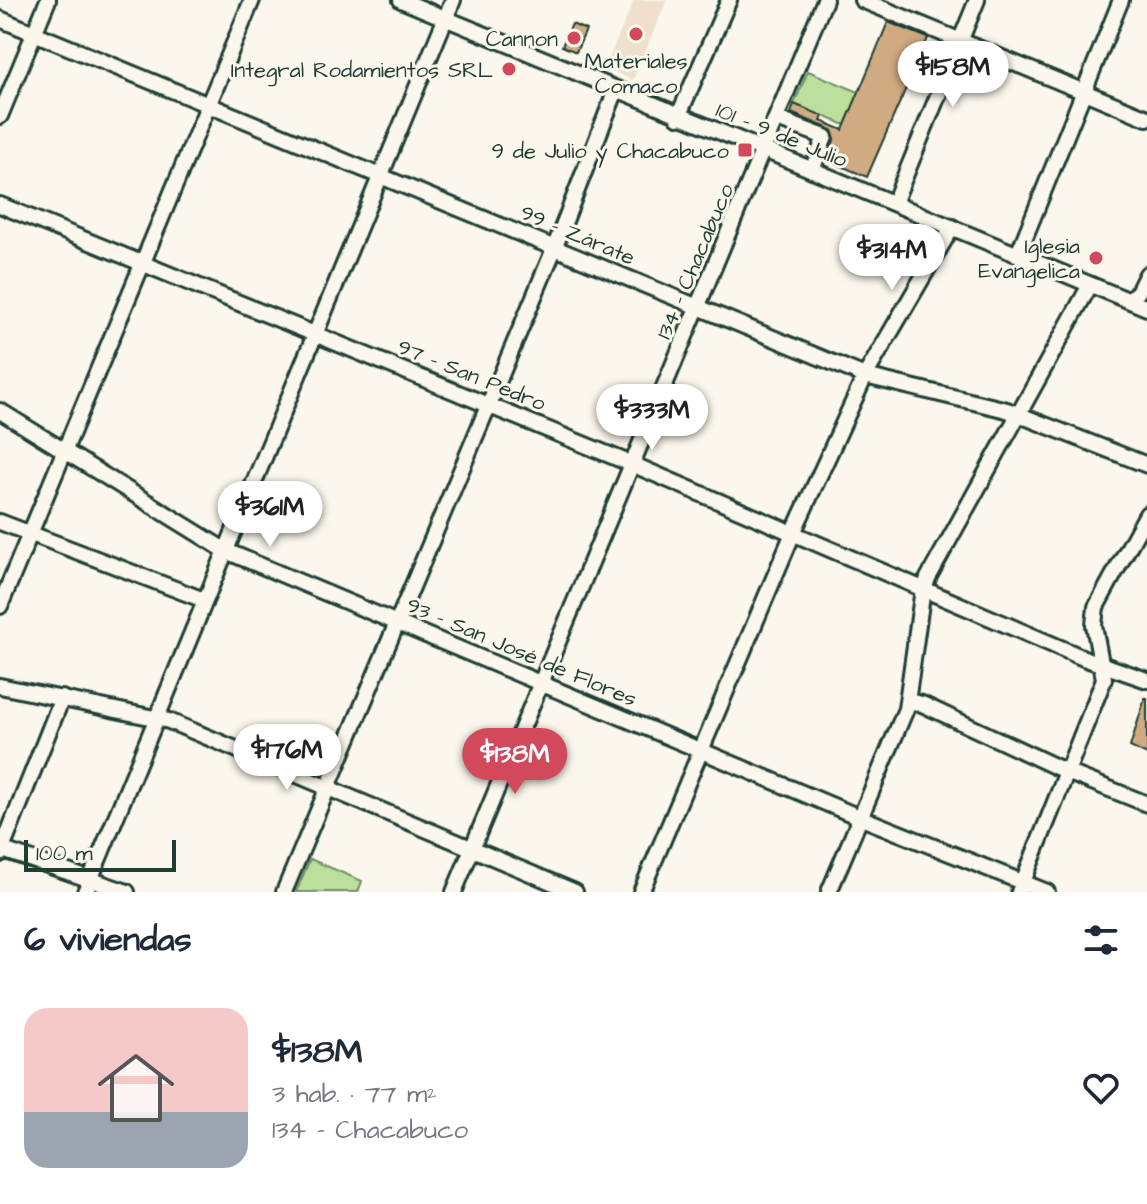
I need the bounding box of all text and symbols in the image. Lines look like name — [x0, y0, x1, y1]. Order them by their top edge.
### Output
place label: Cannon — [486, 24, 558, 55]
marker: Materiales Comaco — [627, 25, 645, 43]
marker: Cannon — [565, 29, 583, 47]
pin: $158M — [897, 41, 1009, 109]
place label: Materiales Comaco — [584, 46, 688, 102]
text: $158M — [916, 49, 990, 85]
place label: Integral Rodamientos SRL — [231, 55, 493, 87]
marker: Integral Rodamientos SRL — [500, 60, 518, 78]
street label: 101 - 9 de Julio — [711, 95, 852, 176]
place label: 9 de Julio y Chacabuco — [491, 136, 730, 168]
marker: 9 de Julio y Chacabuco — [736, 141, 754, 159]
street label: 134 - Chacabuco — [649, 179, 742, 344]
street label: 99 - Zárate — [515, 197, 640, 274]
pin: $314M — [836, 224, 948, 292]
place label: Iglesia Evangelica — [978, 231, 1080, 288]
text: $314M — [857, 232, 927, 268]
marker: Iglesia Evangelica — [1087, 249, 1105, 267]
street label: 97 - San Pedro — [393, 332, 551, 419]
pin: $333M — [596, 384, 708, 452]
text: $333M — [614, 392, 690, 428]
pin: $361M — [214, 481, 326, 549]
text: $361M — [236, 489, 304, 525]
street label: 93 - San José de Flores — [402, 590, 641, 715]
pin: $176M — [231, 724, 343, 792]
pin: $138M — [459, 728, 571, 796]
text: $176M — [251, 732, 323, 768]
text: $138M — [480, 736, 550, 772]
scale bar — [24, 836, 176, 872]
text: 100 m — [36, 838, 93, 869]
text: 6 viviendas — [24, 916, 192, 964]
icon: filters — [1079, 918, 1123, 962]
text: $138M — [272, 1028, 363, 1076]
icon: home — [88, 1040, 184, 1136]
icon: heart — [1079, 1066, 1123, 1110]
text: 3 hab. · 77 m² — [272, 1076, 437, 1112]
text: 134 - Chacabuco — [272, 1112, 468, 1148]

